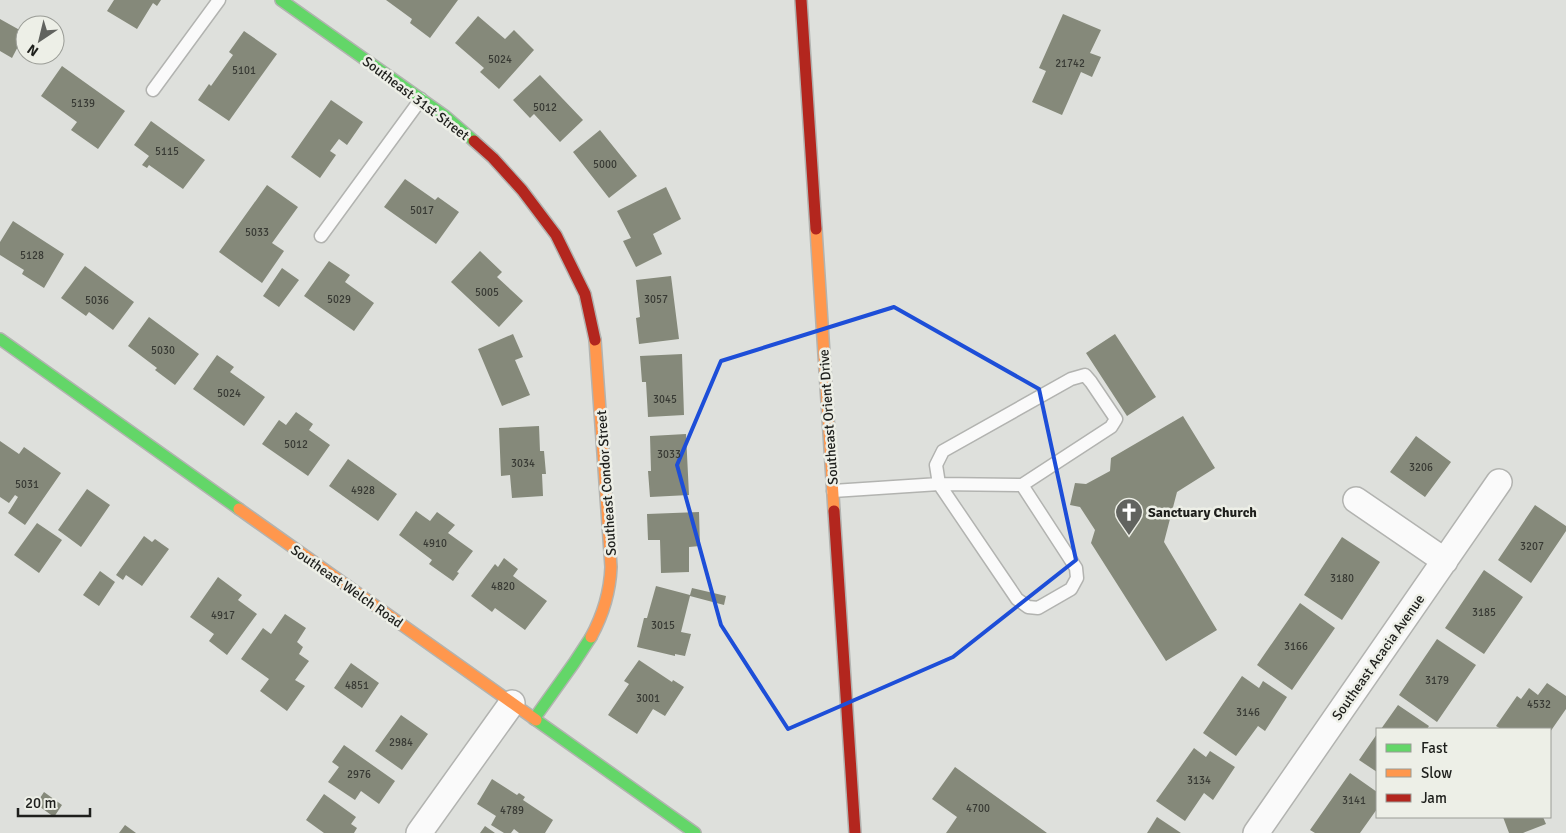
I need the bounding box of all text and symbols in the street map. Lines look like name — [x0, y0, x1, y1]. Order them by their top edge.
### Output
north arrow — [15, 15, 65, 65]
text: N — [24, 40, 42, 60]
street label: Southeast 31st Street — [359, 53, 472, 144]
house number: 5024 — [488, 53, 512, 66]
house number: 21742 — [1055, 57, 1085, 70]
house number: 5101 — [232, 64, 256, 77]
house number: 5139 — [71, 97, 95, 110]
house number: 5012 — [533, 101, 557, 114]
house number: 5115 — [155, 145, 179, 158]
house number: 5000 — [593, 158, 617, 171]
house number: 5017 — [410, 204, 434, 217]
house number: 5033 — [245, 226, 269, 239]
house number: 5128 — [20, 249, 44, 262]
house number: 5005 — [475, 286, 499, 299]
house number: 5029 — [327, 293, 351, 306]
house number: 3057 — [644, 293, 668, 306]
house number: 5036 — [85, 294, 109, 307]
house number: 5030 — [151, 344, 175, 357]
street label: Southeast Orient Drive — [815, 349, 842, 485]
house number: 5024 — [217, 387, 241, 400]
house number: 3045 — [653, 393, 677, 406]
street label: Southeast Condor Street — [593, 409, 620, 556]
house number: 5012 — [284, 438, 308, 451]
house number: 3033 — [657, 448, 681, 461]
house number: 3034 — [511, 457, 535, 470]
house number: 3206 — [1409, 461, 1433, 474]
house number: 5031 — [15, 478, 39, 491]
house number: 4928 — [351, 484, 375, 497]
church icon: Sanctuary Church — [1114, 497, 1144, 536]
place label: Sanctuary Church — [1148, 504, 1257, 521]
house number: 4910 — [423, 537, 447, 550]
house number: 3207 — [1520, 540, 1544, 553]
street label: Southeast Welch Road — [287, 541, 406, 632]
house number: 3180 — [1330, 572, 1354, 585]
house number: 4820 — [491, 580, 515, 593]
street label: Southeast Acacia Avenue — [1328, 591, 1428, 724]
house number: 3185 — [1472, 606, 1496, 619]
house number: 4917 — [211, 609, 235, 622]
house number: 3015 — [651, 619, 675, 632]
house number: 3166 — [1284, 640, 1308, 653]
house number: 3179 — [1425, 674, 1449, 687]
house number: 4851 — [345, 679, 369, 692]
house number: 3001 — [636, 692, 660, 705]
house number: 4532 — [1527, 698, 1551, 711]
house number: 3146 — [1236, 706, 1260, 719]
legend — [1376, 728, 1551, 818]
house number: 2984 — [389, 736, 413, 749]
text: Fast — [1421, 739, 1448, 757]
text: Slow — [1421, 764, 1452, 782]
house number: 2976 — [347, 768, 371, 781]
house number: 3134 — [1187, 774, 1211, 787]
scale bar — [18, 786, 90, 818]
text: Jam — [1421, 789, 1447, 807]
text: 20 m — [25, 794, 56, 812]
house number: 3141 — [1342, 794, 1366, 807]
house number: 4700 — [966, 802, 990, 815]
house number: 4789 — [500, 804, 524, 817]

